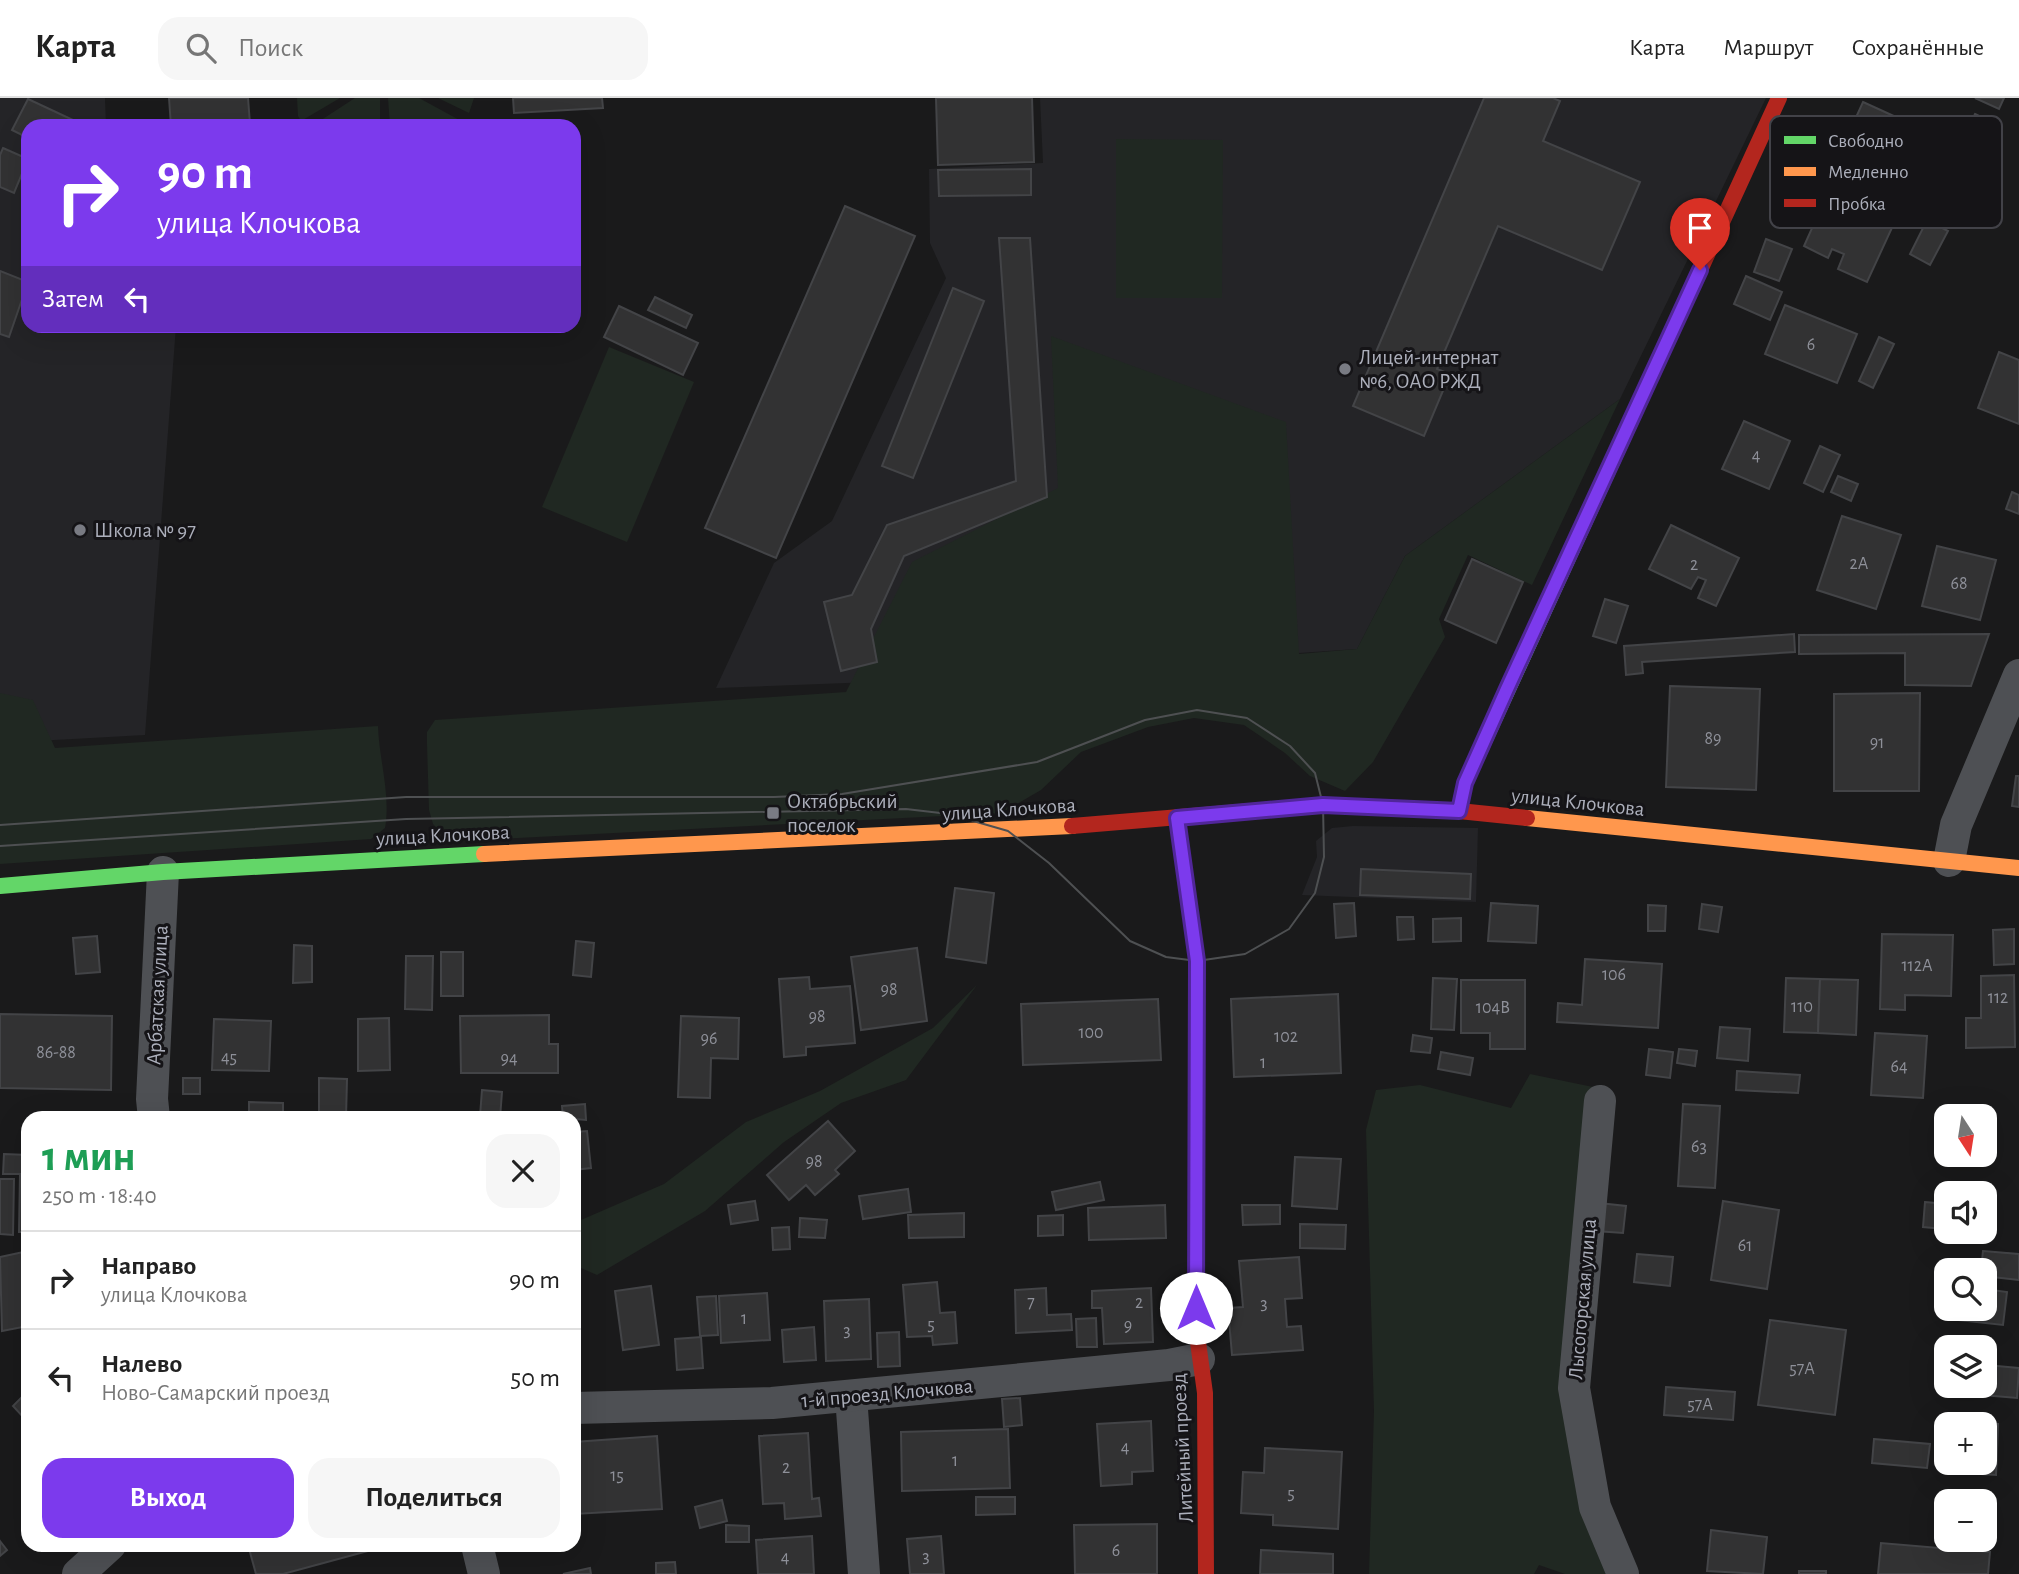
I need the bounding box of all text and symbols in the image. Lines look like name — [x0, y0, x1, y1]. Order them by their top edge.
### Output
search box — [158, 17, 648, 80]
icon: search — [182, 29, 220, 67]
text: Карта — [35, 31, 116, 64]
text: Поиск — [238, 35, 303, 61]
text: Карта — [1629, 36, 1685, 60]
text: Маршрут — [1723, 36, 1813, 60]
text: Сохранённые — [1851, 36, 1984, 60]
legend — [1770, 116, 2002, 228]
text: Свободно — [1828, 132, 1904, 151]
icon: right — [42, 147, 133, 238]
text: 90 m — [157, 149, 253, 198]
text: Медленно — [1828, 163, 1908, 182]
text: Пробка — [1828, 195, 1886, 214]
pin — [1670, 198, 1730, 270]
text: улица Клочкова — [157, 207, 361, 239]
icon: arrive — [1681, 209, 1719, 247]
icon: left — [118, 280, 156, 318]
text: Затем — [42, 286, 104, 312]
house number: 6 — [1807, 336, 1815, 354]
place label: Лицей-интернат №6, ОАО РЖД — [1359, 347, 1499, 392]
marker: Лицей-интернат №6, ОАО РЖД — [1337, 361, 1353, 377]
house number: 4 — [1752, 447, 1761, 465]
place label: Школа № 97 — [94, 520, 196, 541]
marker: Школа № 97 — [72, 522, 88, 538]
house number: 2А — [1850, 555, 1869, 573]
house number: 2 — [1690, 556, 1698, 574]
house number: 68 — [1951, 575, 1968, 593]
house number: 89 — [1705, 730, 1722, 748]
house number: 91 — [1870, 734, 1884, 752]
street label: улица Клочкова — [1509, 785, 1646, 820]
place label: Октябрьский поселок — [787, 791, 898, 836]
street label: улица Клочкова — [941, 794, 1077, 825]
marker: Октябрьский поселок — [765, 805, 781, 821]
street label: улица Клочкова — [375, 821, 511, 850]
street label: Арбатская улица — [143, 924, 172, 1065]
house number: 112А — [1901, 957, 1933, 975]
house number: 106 — [1602, 966, 1626, 984]
house number: 98 — [881, 981, 898, 999]
house number: 112 — [1988, 989, 2008, 1007]
house number: 110 — [1791, 998, 1813, 1016]
house number: 104В — [1476, 999, 1510, 1017]
house number: 98 — [809, 1008, 826, 1026]
house number: 100 — [1078, 1024, 1104, 1042]
house number: 102 — [1274, 1028, 1298, 1046]
house number: 96 — [701, 1030, 717, 1048]
house number: 86-88 — [36, 1044, 76, 1062]
house number: 45 — [221, 1049, 237, 1067]
house number: 94 — [500, 1050, 518, 1068]
house number: 1 — [1260, 1054, 1266, 1072]
house number: 64 — [1890, 1058, 1908, 1076]
north arrow — [1934, 1104, 1997, 1167]
map controls — [1934, 1104, 1997, 1552]
button: close — [486, 1134, 560, 1208]
text: 1 мин — [42, 1136, 136, 1178]
house number: 63 — [1691, 1138, 1707, 1156]
house number: 98 — [806, 1153, 823, 1171]
button: sound — [1934, 1181, 1997, 1244]
text: 250 m · 18:40 — [42, 1185, 157, 1208]
street label: Лысогорская улица — [1565, 1217, 1600, 1380]
house number: 61 — [1738, 1237, 1752, 1255]
text: Направо — [101, 1253, 196, 1279]
button: search — [1934, 1258, 1997, 1321]
icon: right — [42, 1261, 80, 1299]
text: 90 m — [509, 1267, 560, 1293]
position arrow — [1159, 1271, 1233, 1345]
text: улица Клочкова — [101, 1284, 248, 1307]
house number: 7 — [1027, 1294, 1035, 1312]
house number: 2 — [1135, 1294, 1143, 1312]
house number: 3 — [1260, 1295, 1268, 1313]
house number: 1 — [741, 1310, 747, 1328]
house number: 5 — [927, 1316, 935, 1334]
house number: 9 — [1124, 1317, 1132, 1335]
house number: 3 — [843, 1322, 851, 1340]
button: layers — [1934, 1335, 1997, 1398]
text: Налево — [101, 1351, 182, 1377]
icon: left — [42, 1359, 80, 1397]
house number: 57А — [1789, 1360, 1815, 1378]
text: 50 m — [510, 1365, 560, 1391]
street label: Литейный проезд — [1168, 1373, 1197, 1523]
street label: 1-й проезд Клочкова — [800, 1375, 974, 1411]
text: Ново-Самарский проезд — [101, 1382, 330, 1405]
house number: 57А — [1687, 1396, 1713, 1414]
button: + — [1934, 1412, 1997, 1475]
house number: 4 — [1121, 1439, 1130, 1457]
house number: 1 — [952, 1452, 958, 1470]
button: Выход — [42, 1458, 294, 1538]
button: Поделиться — [308, 1458, 560, 1538]
house number: 2 — [782, 1459, 790, 1477]
house number: 15 — [610, 1467, 624, 1485]
house number: 5 — [1287, 1485, 1295, 1503]
button: − — [1934, 1489, 1997, 1552]
house number: 6 — [1112, 1542, 1120, 1560]
house number: 3 — [922, 1548, 930, 1566]
house number: 4 — [781, 1549, 790, 1567]

